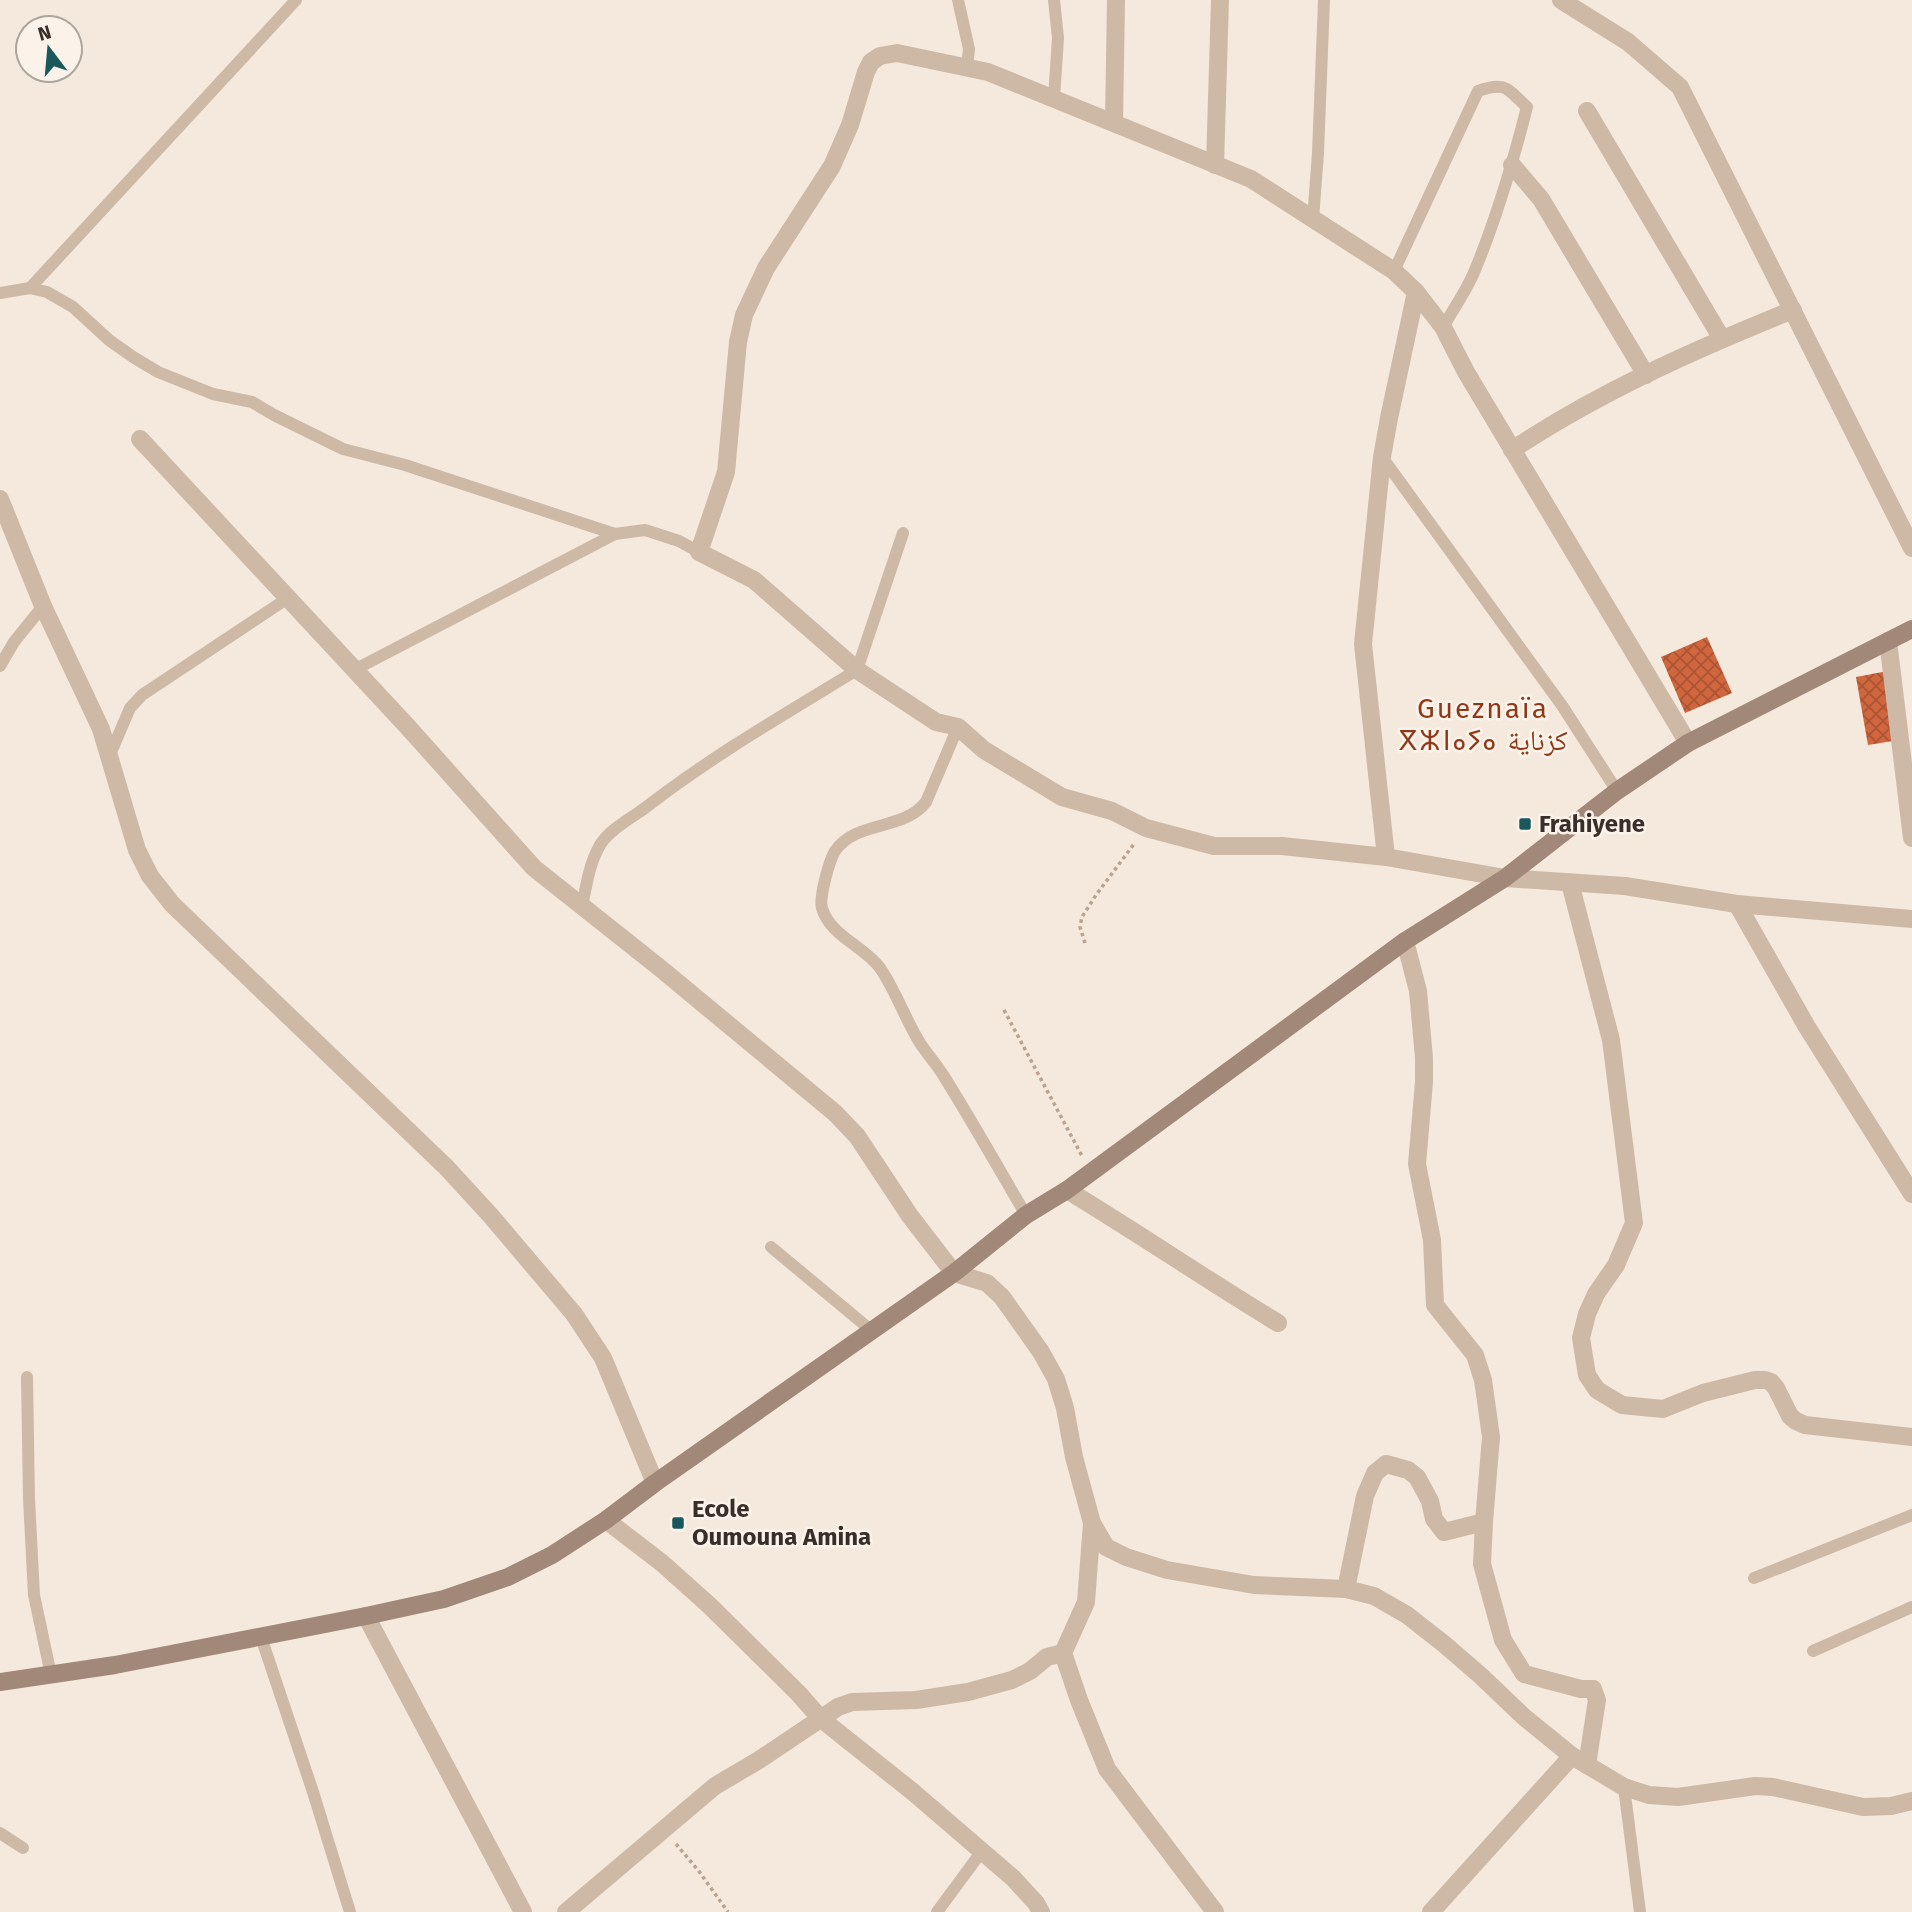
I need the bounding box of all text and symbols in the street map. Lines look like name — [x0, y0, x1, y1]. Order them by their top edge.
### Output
north arrow — [14, 14, 84, 84]
text: N — [35, 20, 54, 46]
district label: Gueznaïa ⴳⵣⵏⴰⵢⴰ كزناية — [1398, 692, 1568, 757]
place label: Frahiyene — [1539, 810, 1645, 838]
marker: Frahiyene — [1517, 816, 1533, 832]
place label: Ecole Oumouna Amina — [692, 1495, 871, 1551]
marker: Ecole Oumouna Amina — [670, 1515, 686, 1531]

